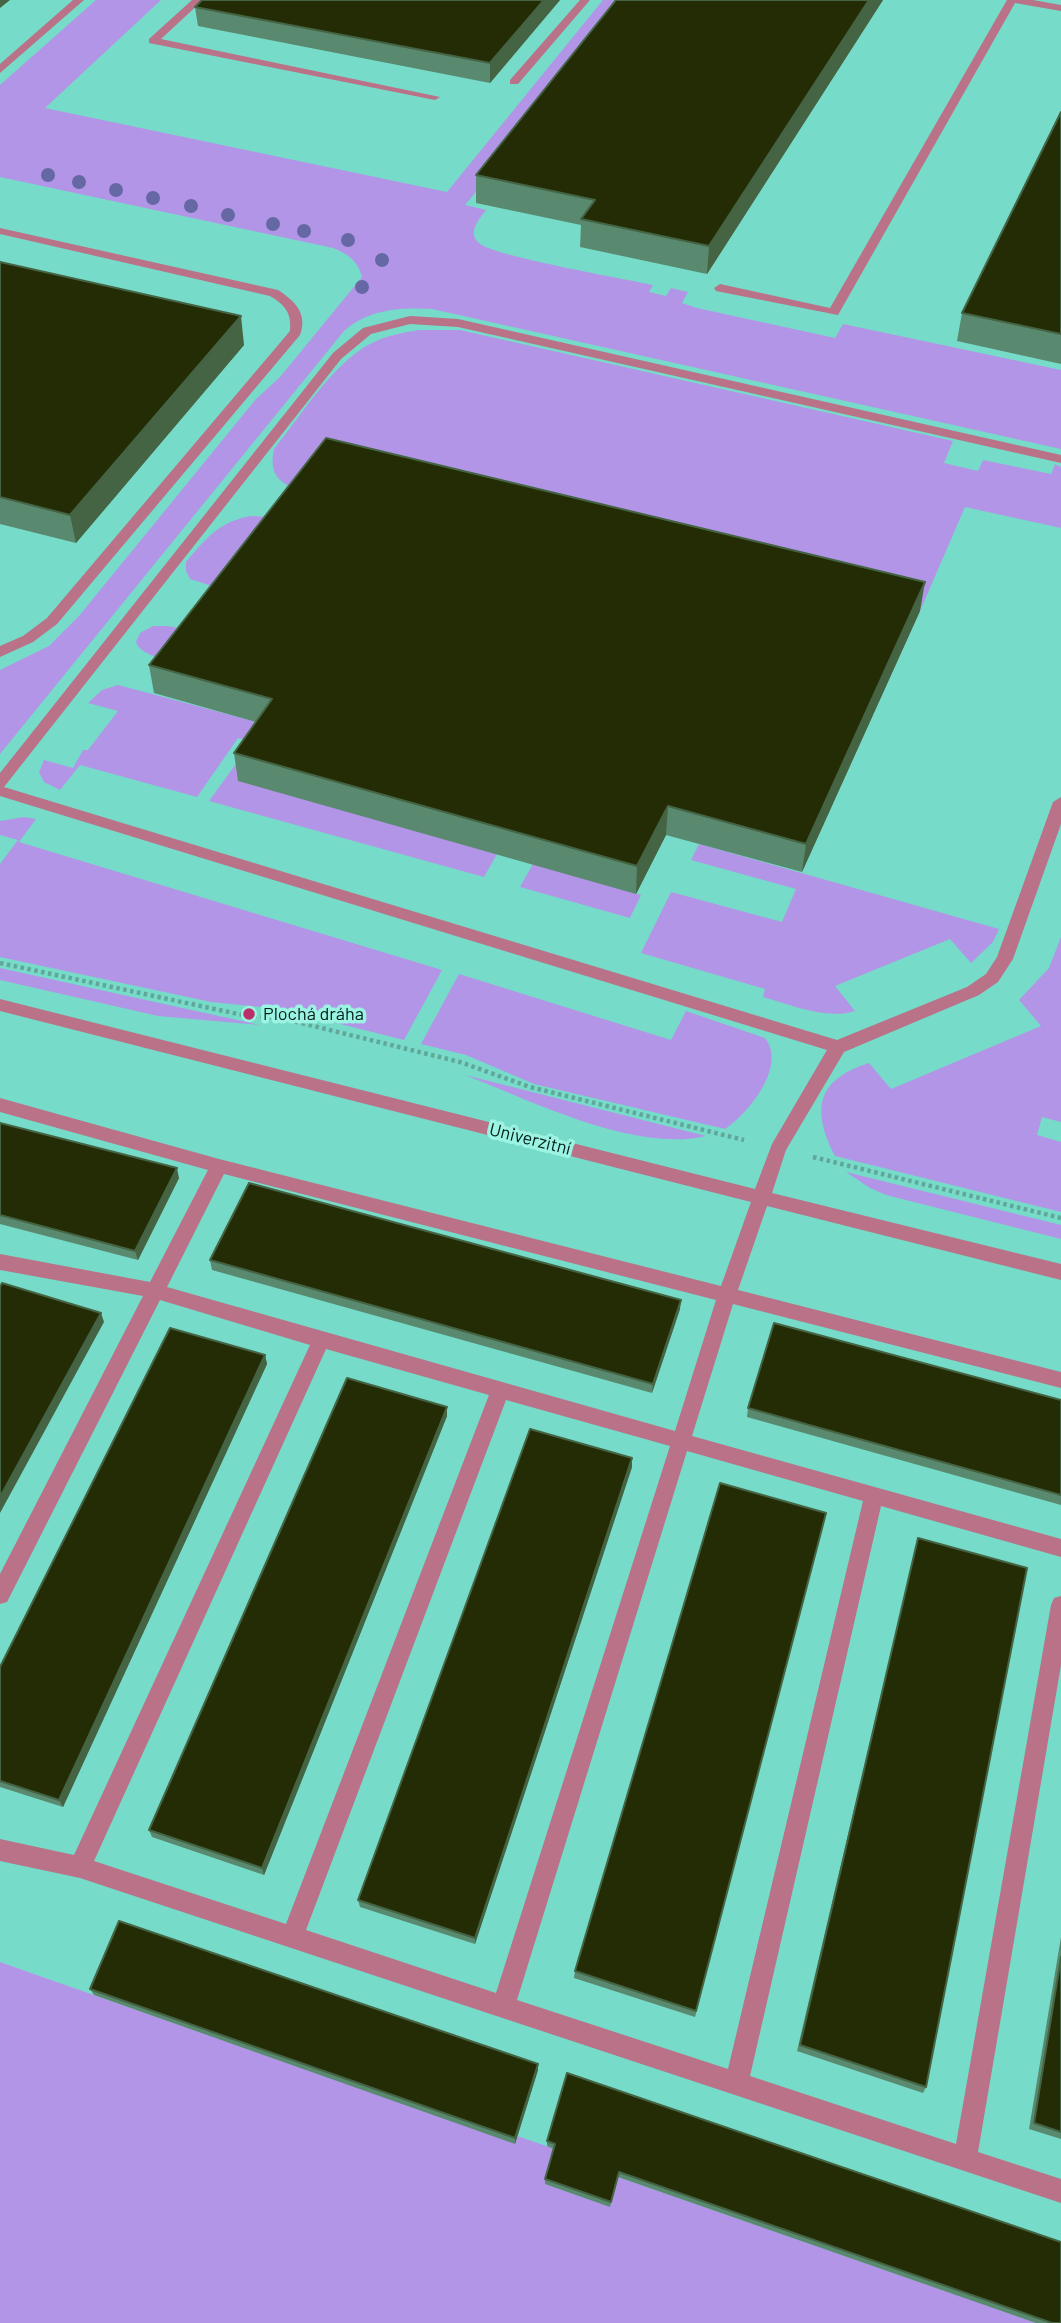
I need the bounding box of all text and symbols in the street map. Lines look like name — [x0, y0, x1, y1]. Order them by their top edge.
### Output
place label: Plochá dráha — [263, 1003, 364, 1025]
marker: Plochá dráha — [241, 1006, 257, 1022]
street label: Univerzitní — [487, 1118, 573, 1160]

